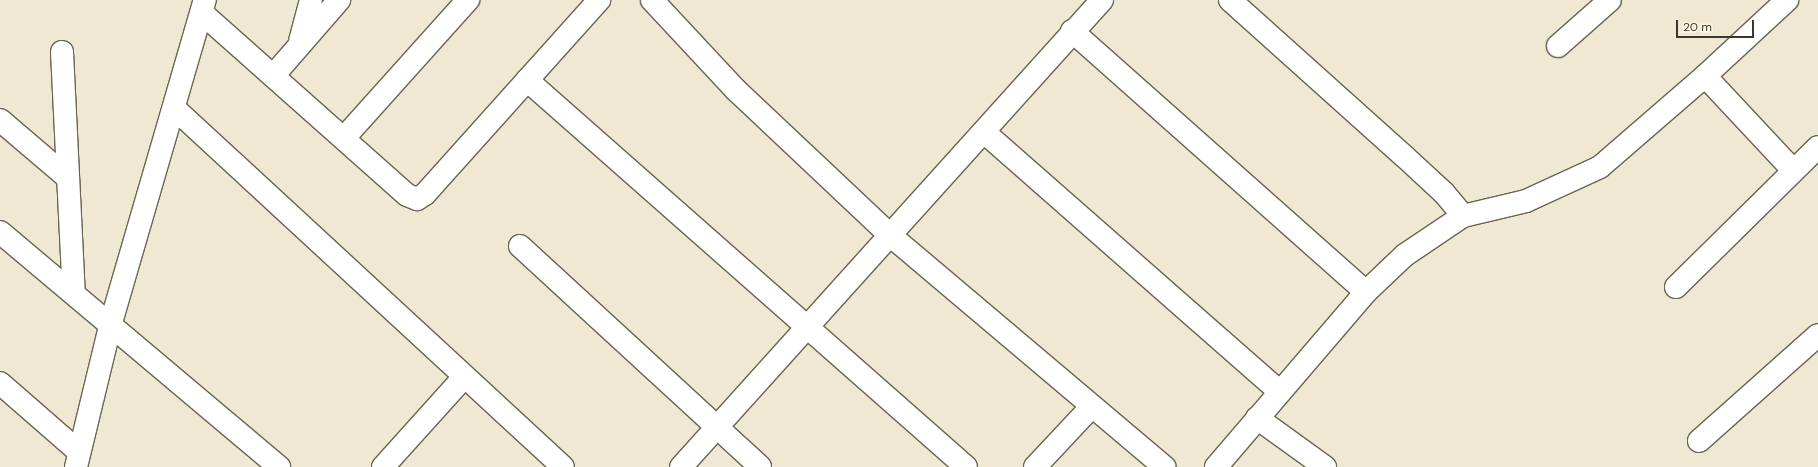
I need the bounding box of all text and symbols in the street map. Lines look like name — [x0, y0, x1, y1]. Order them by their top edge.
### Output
scale bar — [1678, 12, 1756, 38]
text: 20 m — [1683, 19, 1712, 35]

